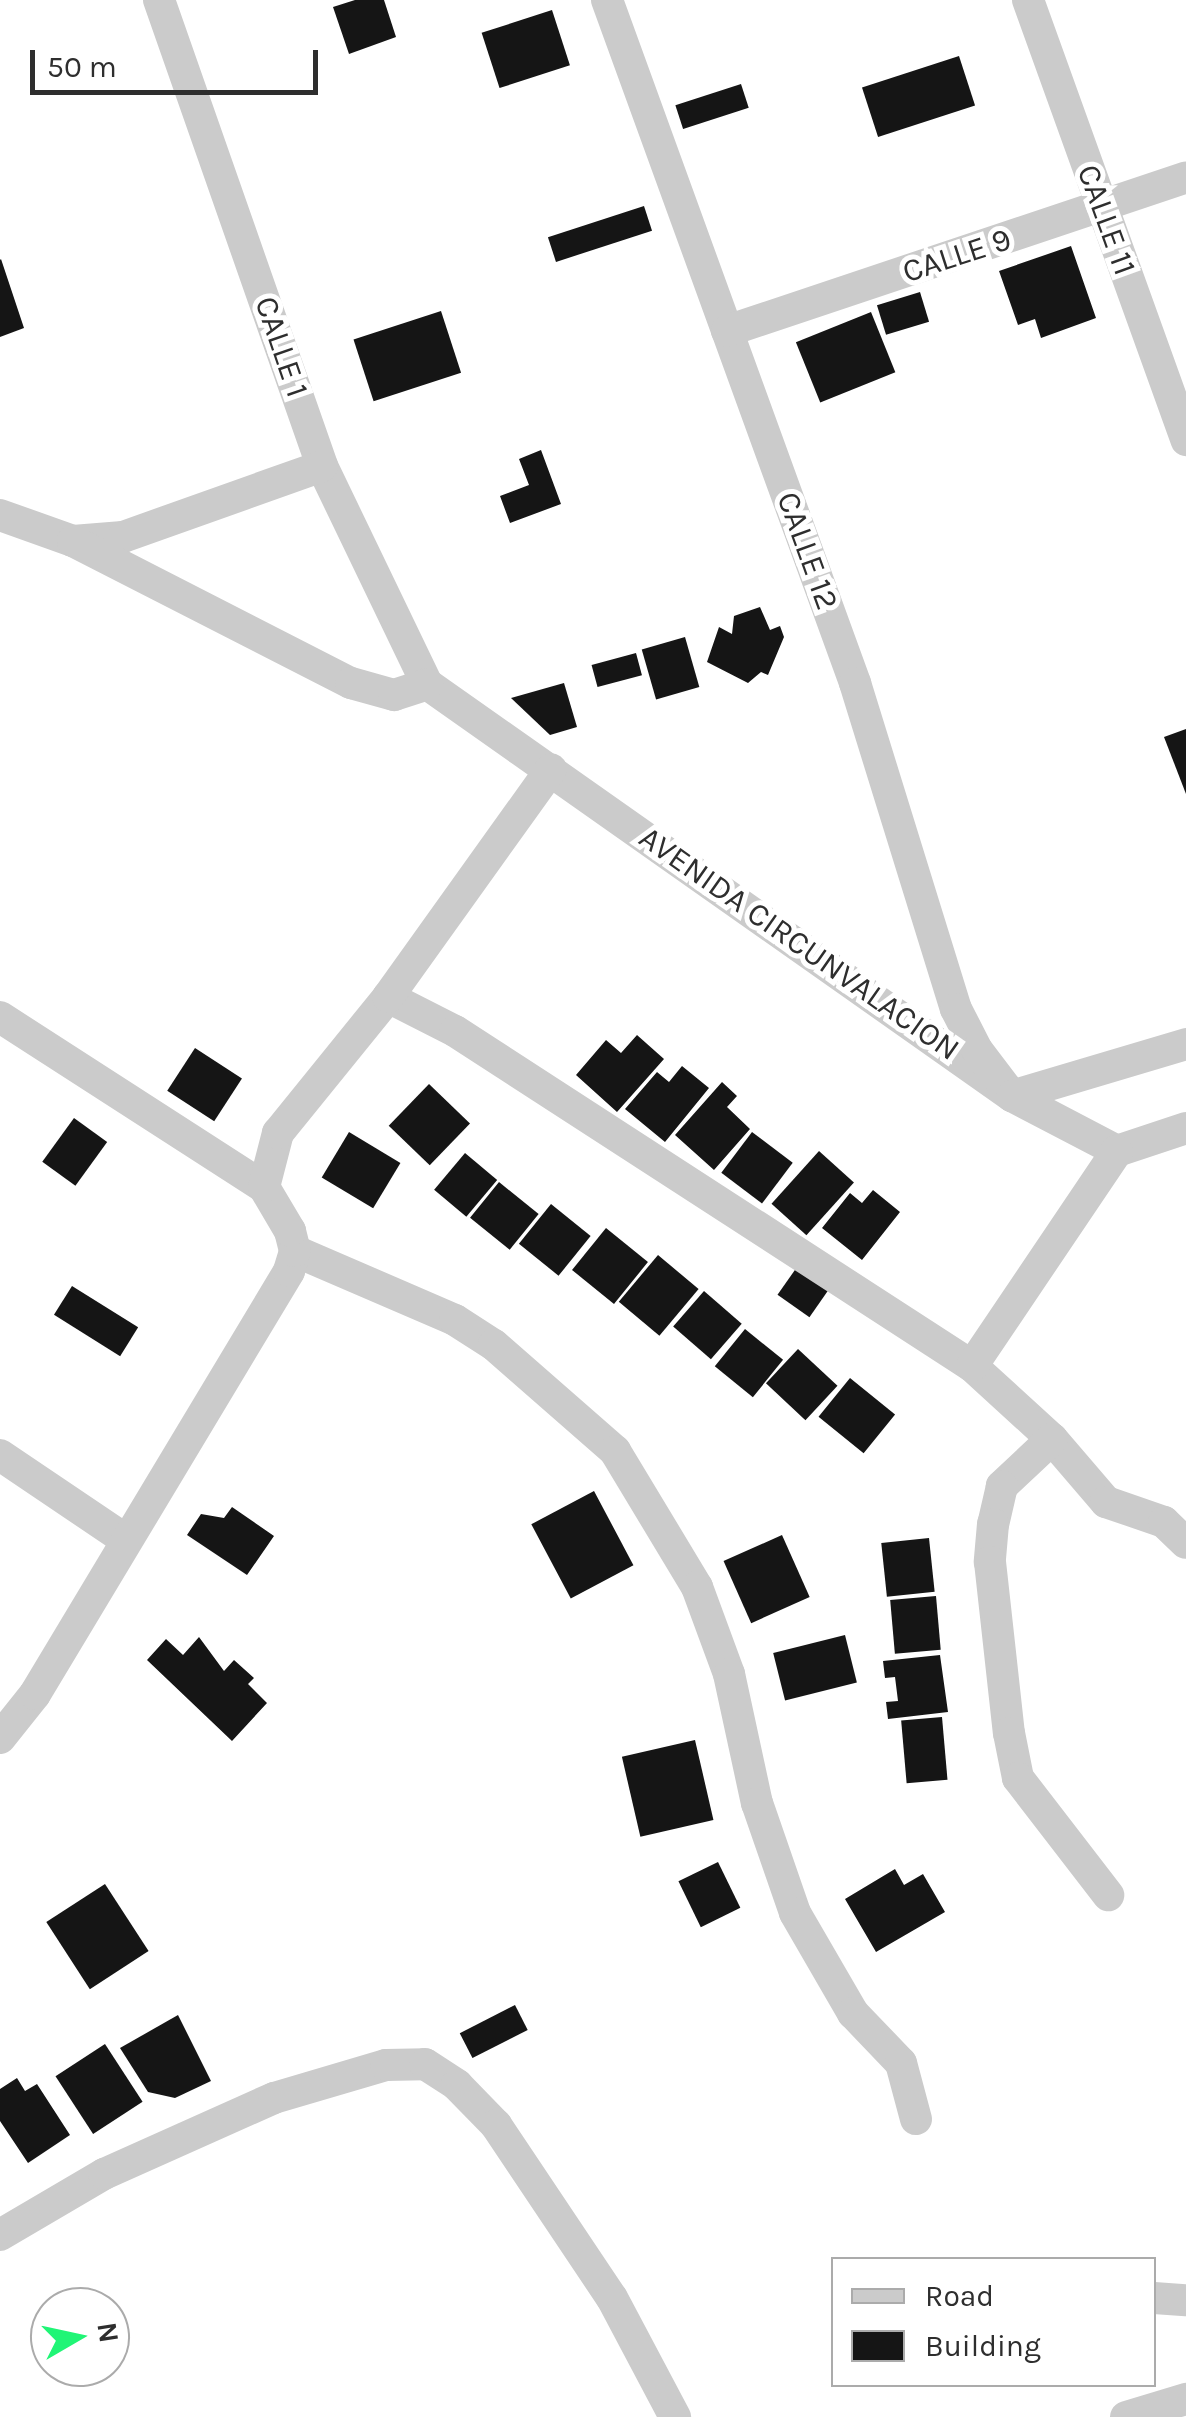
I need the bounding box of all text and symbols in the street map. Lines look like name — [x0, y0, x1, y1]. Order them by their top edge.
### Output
scale bar — [35, 30, 322, 92]
text: 50 m — [47, 49, 117, 85]
street label: CALLE 11 — [1068, 160, 1144, 280]
street label: CALLE 9 — [898, 220, 1016, 292]
street label: CALLE 1 — [246, 292, 316, 402]
street label: CALLE 12 — [768, 487, 846, 615]
street label: AVENIDA CIRCUNVALACION — [632, 819, 966, 1069]
legend — [831, 2257, 1156, 2387]
text: Road — [925, 2278, 994, 2314]
north arrow — [30, 2287, 130, 2387]
text: N — [90, 2320, 126, 2345]
text: Building — [925, 2328, 1041, 2364]

